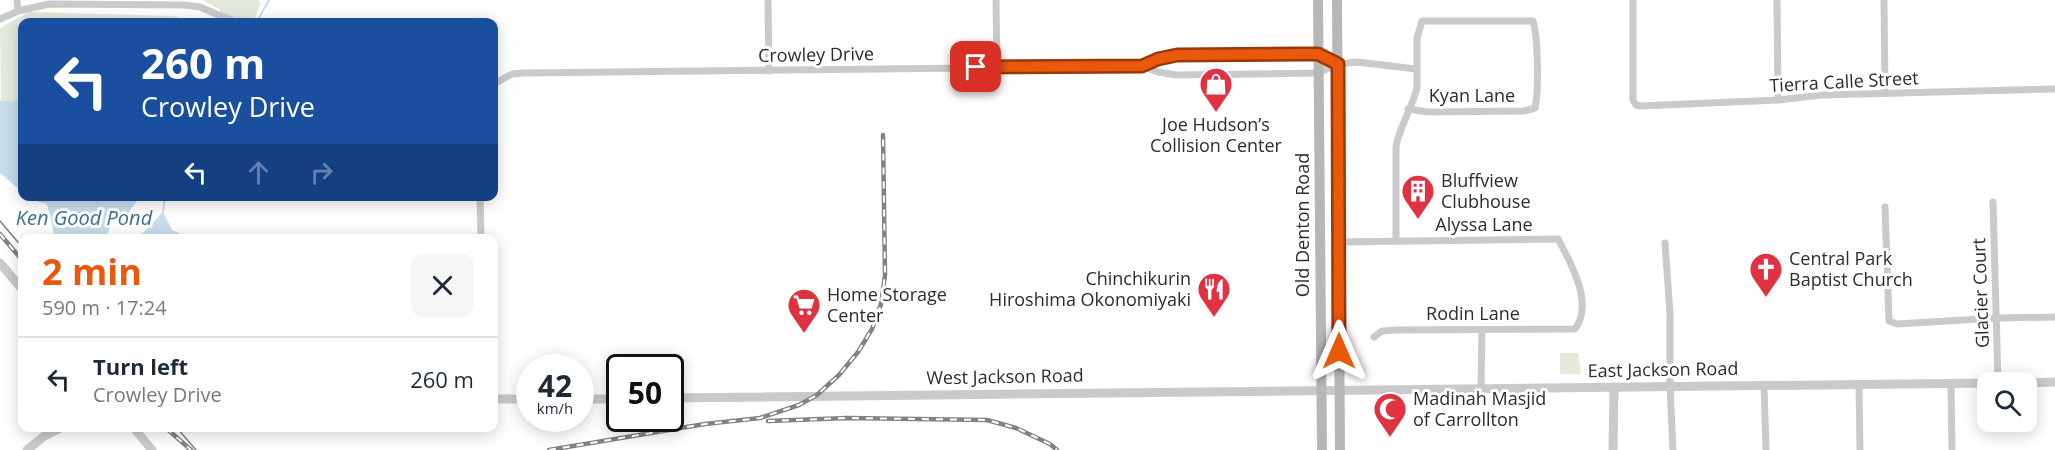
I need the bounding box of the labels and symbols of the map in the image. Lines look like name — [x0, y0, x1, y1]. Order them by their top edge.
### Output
street label: Crowley Drive — [758, 41, 874, 67]
pin — [950, 41, 1001, 92]
street label: Tierra Calle Street — [1769, 65, 1919, 97]
shop icon: Joe Hudson’s Collision Center — [1198, 66, 1234, 113]
street label: Kyan Lane — [1429, 83, 1515, 107]
place label: Joe Hudson’s Collision Center — [1150, 112, 1283, 157]
street label: Old Denton Road — [1290, 153, 1314, 297]
place label: Bluffview Clubhouse — [1441, 168, 1531, 213]
building icon: Bluffview Clubhouse — [1400, 173, 1436, 220]
water label: Ken Good Pond — [16, 204, 153, 231]
street label: Alyssa Lane — [1435, 212, 1533, 236]
street label: Glacier Court — [1966, 238, 1994, 348]
place label: Central Park Baptist Church — [1789, 246, 1913, 291]
church icon: Central Park Baptist Church — [1748, 251, 1784, 298]
place label: Chinchikurin Hiroshima Okonomiyaki — [989, 266, 1191, 311]
restaurant icon: Chinchikurin Hiroshima Okonomiyaki — [1196, 271, 1232, 318]
place label: Home Storage Center — [827, 282, 947, 327]
supermarket icon: Home Storage Center — [786, 287, 822, 334]
street label: Rodin Lane — [1426, 301, 1520, 325]
position arrow — [1307, 319, 1371, 383]
speed limit sign: 50 — [606, 354, 684, 432]
street label: East Jackson Road — [1587, 356, 1739, 382]
street label: West Jackson Road — [926, 363, 1084, 389]
place label: Madinah Masjid of Carrollton — [1413, 386, 1546, 431]
mosque icon: Madinah Masjid of Carrollton — [1372, 391, 1408, 438]

